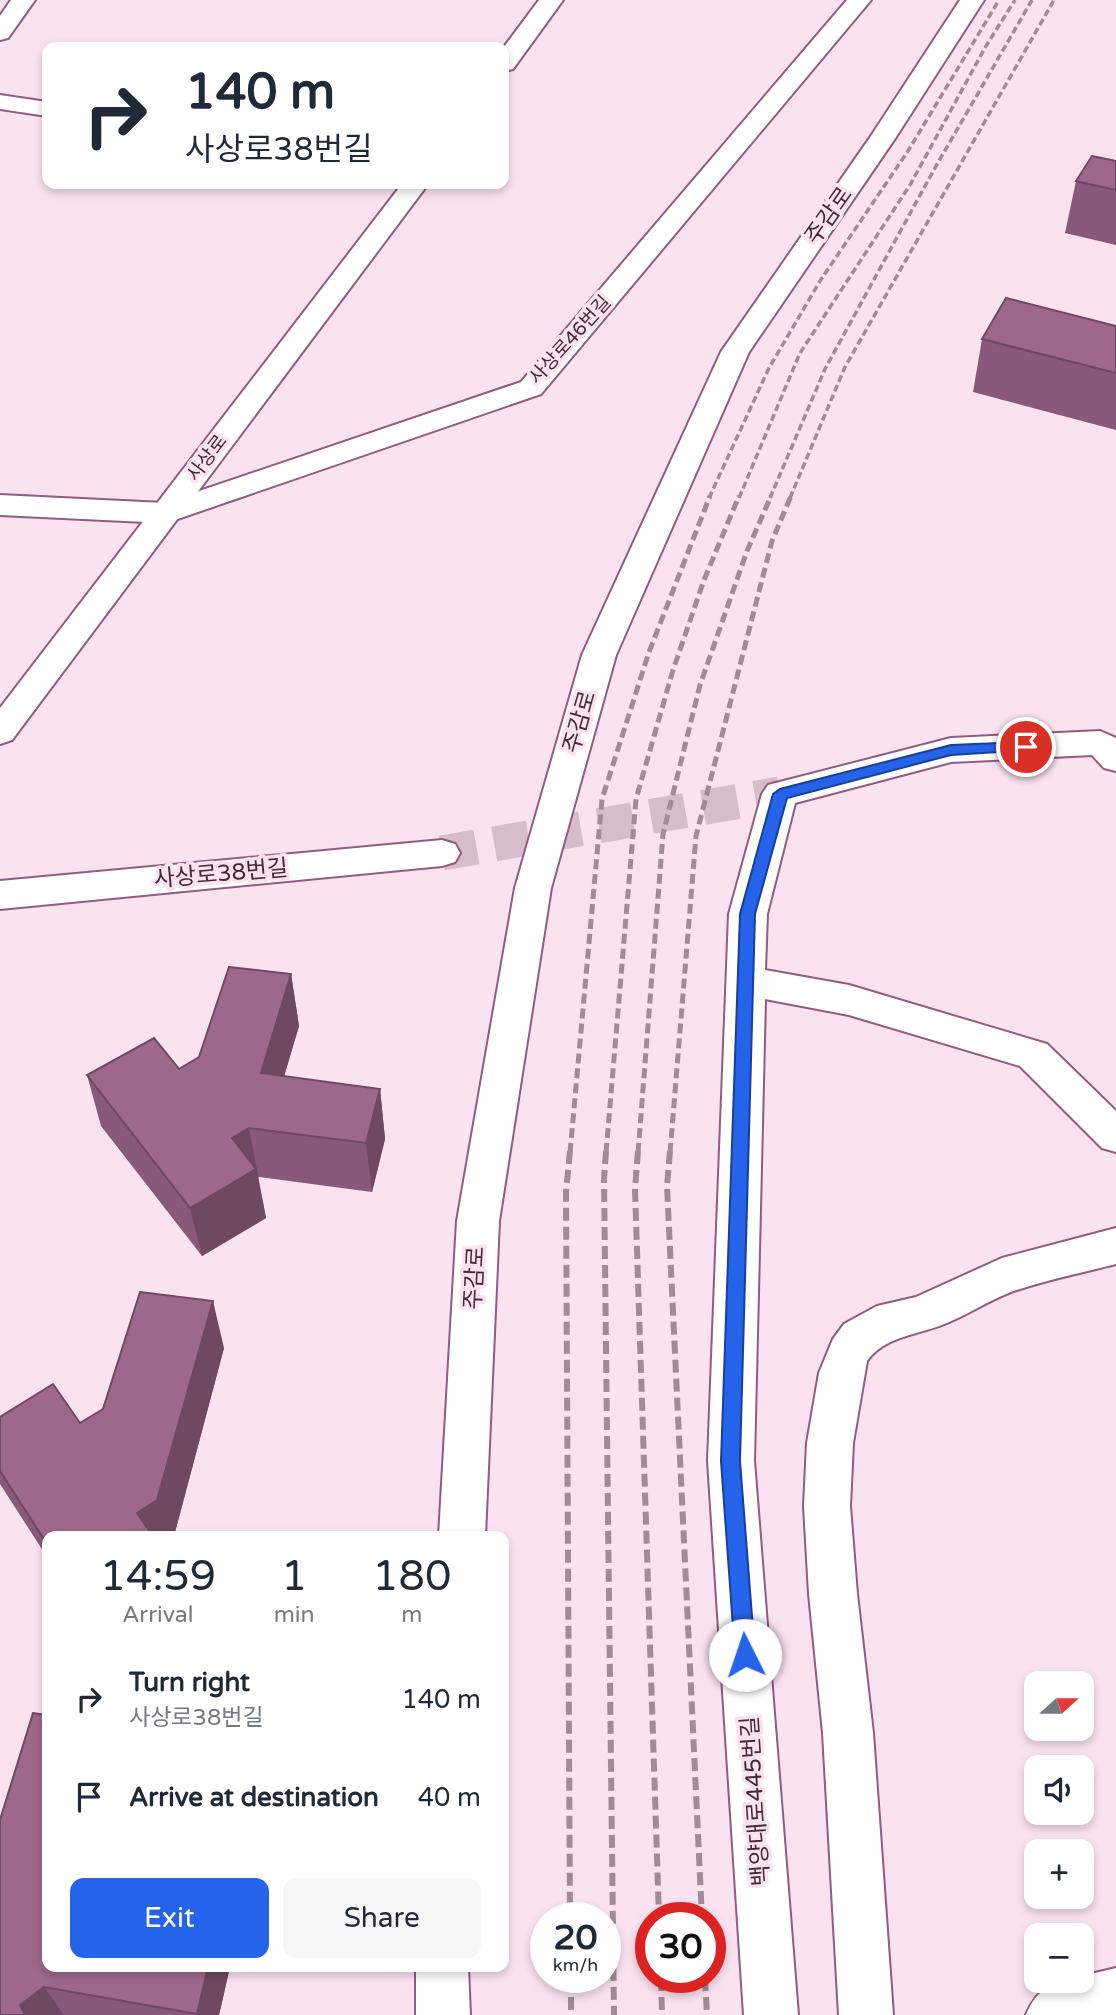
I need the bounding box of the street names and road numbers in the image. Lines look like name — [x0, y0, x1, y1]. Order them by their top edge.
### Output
street label: 주감로 — [799, 182, 859, 250]
street label: 사상로46번길 — [525, 291, 615, 389]
street label: 사상로 — [182, 430, 232, 486]
street label: 주감로 — [558, 688, 602, 756]
street label: 사상로38번길 — [153, 854, 289, 894]
street label: 주감로 — [459, 1246, 491, 1310]
street label: 백양대로445번길 — [736, 1715, 776, 1887]

